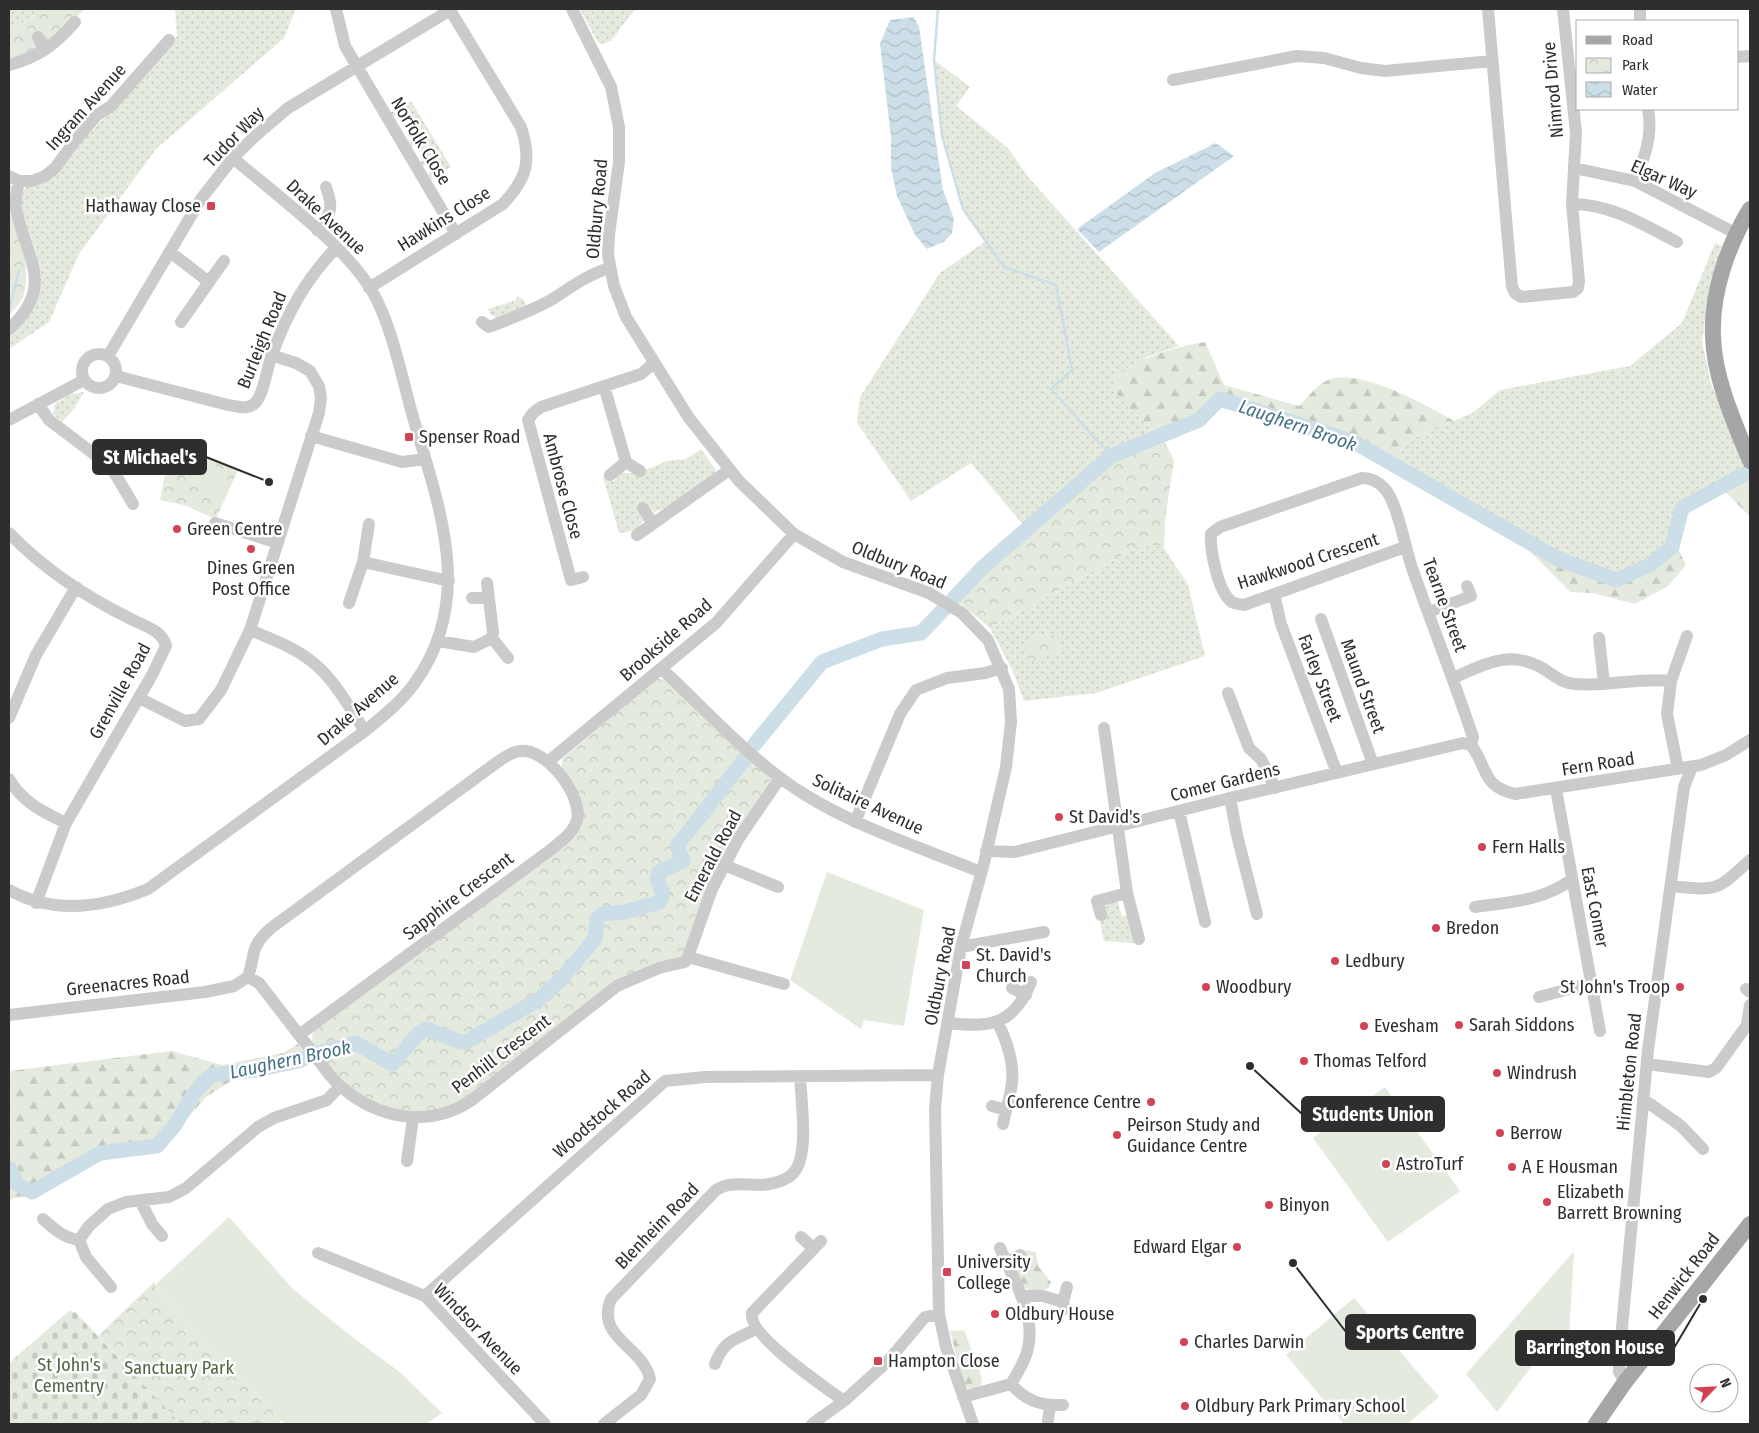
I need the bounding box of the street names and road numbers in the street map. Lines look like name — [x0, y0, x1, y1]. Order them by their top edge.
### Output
street label: Nimrod Drive — [1538, 41, 1568, 139]
street label: Ingram Avenue — [41, 59, 131, 155]
street label: Norfolk Close — [386, 93, 456, 189]
street label: Tudor Way — [200, 102, 268, 172]
street label: Elgar Way — [1628, 155, 1700, 203]
street label: Oldbury Road — [582, 158, 612, 260]
street label: Drake Avenue — [282, 175, 370, 259]
street label: Hawkins Close — [393, 182, 495, 256]
street label: Burleigh Road — [232, 288, 292, 392]
street label: Ambrose Close — [538, 431, 588, 541]
street label: Hawkwood Crescent — [1235, 528, 1382, 594]
street label: Oldbury Road — [848, 536, 950, 594]
street label: Tearne Street — [1418, 555, 1472, 655]
street label: Brookside Road — [615, 594, 717, 686]
street label: Farley Street — [1293, 631, 1347, 725]
street label: Maund Street — [1336, 636, 1390, 736]
street label: Grenville Road — [85, 639, 155, 743]
street label: Drake Avenue — [313, 668, 403, 750]
street label: Fern Road — [1560, 747, 1636, 781]
street label: Comer Gardens — [1168, 758, 1282, 806]
street label: Solitaire Avenue — [809, 769, 927, 839]
street label: Emerald Road — [680, 806, 746, 906]
street label: Sapphire Crescent — [398, 847, 518, 945]
street label: East Comer — [1576, 865, 1614, 950]
street label: Oldbury Road — [920, 925, 960, 1027]
street label: Greenacres Road — [65, 966, 191, 1000]
street label: Penhill Crescent — [447, 1010, 555, 1098]
street label: Himbleton Road — [1612, 1012, 1646, 1132]
street label: Woodstock Road — [549, 1066, 655, 1162]
street label: Blenheim Road — [610, 1178, 704, 1274]
street label: Henwick Road — [1644, 1229, 1724, 1323]
street label: Windsor Avenue — [429, 1279, 527, 1379]

